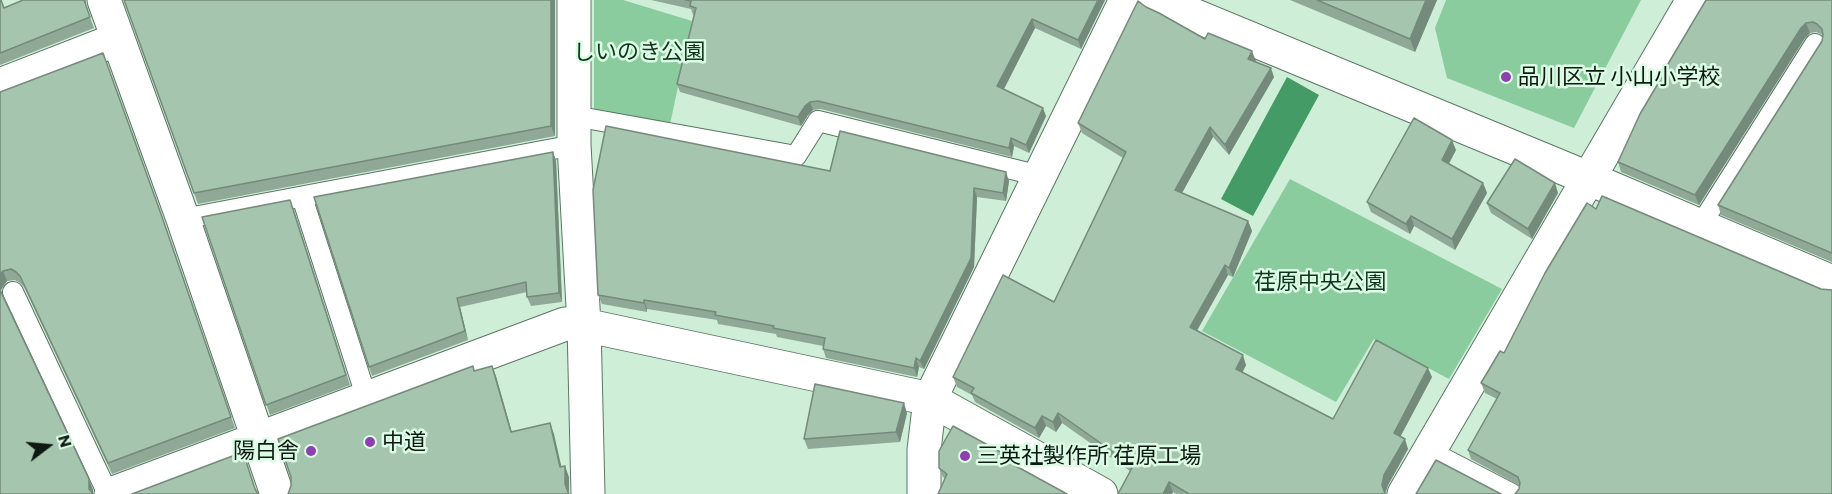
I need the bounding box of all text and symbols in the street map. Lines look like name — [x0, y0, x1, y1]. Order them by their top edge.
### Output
park label: しいのき公園 — [573, 39, 705, 65]
place label: 品川区立 小山小学校 — [1518, 64, 1720, 90]
marker: 品川区立 小山小学校 — [1499, 70, 1513, 84]
park label: 荏原中央公園 — [1254, 269, 1386, 295]
north arrow — [18, 416, 78, 476]
place label: 中道 — [382, 429, 426, 455]
text: N — [55, 433, 77, 449]
marker: 中道 — [363, 435, 377, 449]
place label: 陽白舎 — [233, 438, 299, 464]
place label: 三英社製作所 荏原工場 — [977, 443, 1201, 469]
marker: 陽白舎 — [304, 444, 318, 458]
marker: 三英社製作所 荏原工場 — [958, 449, 972, 463]

